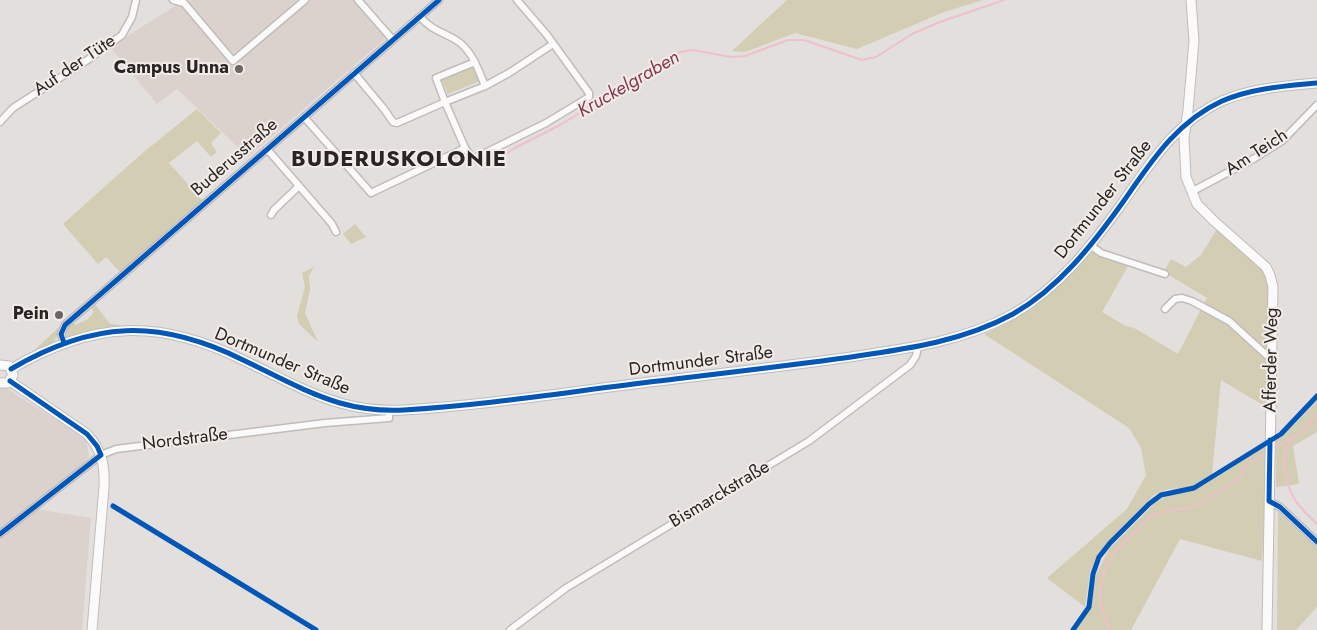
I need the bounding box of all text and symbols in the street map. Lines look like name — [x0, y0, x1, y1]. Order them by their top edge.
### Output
street label: Auf der Tüte — [30, 31, 120, 101]
water label: Kruckelgraben — [574, 47, 684, 123]
place label: Campus Unna — [114, 58, 229, 80]
marker: Campus Unna — [233, 63, 245, 75]
street label: Buderusstraße — [187, 115, 283, 201]
street label: Am Teich — [1222, 125, 1292, 181]
street label: Dortmunder Straße — [1051, 136, 1157, 264]
district label: BUDERUSKOLONIE — [289, 148, 509, 174]
place label: Pein — [13, 304, 49, 326]
street label: Afferder Weg — [1260, 308, 1284, 412]
marker: Pein — [53, 309, 65, 321]
street label: Dortmunder Straße — [211, 324, 353, 400]
street label: Dortmunder Straße — [628, 342, 774, 382]
street label: Nordstraße — [141, 424, 229, 456]
street label: Bismarckstraße — [666, 457, 774, 533]

